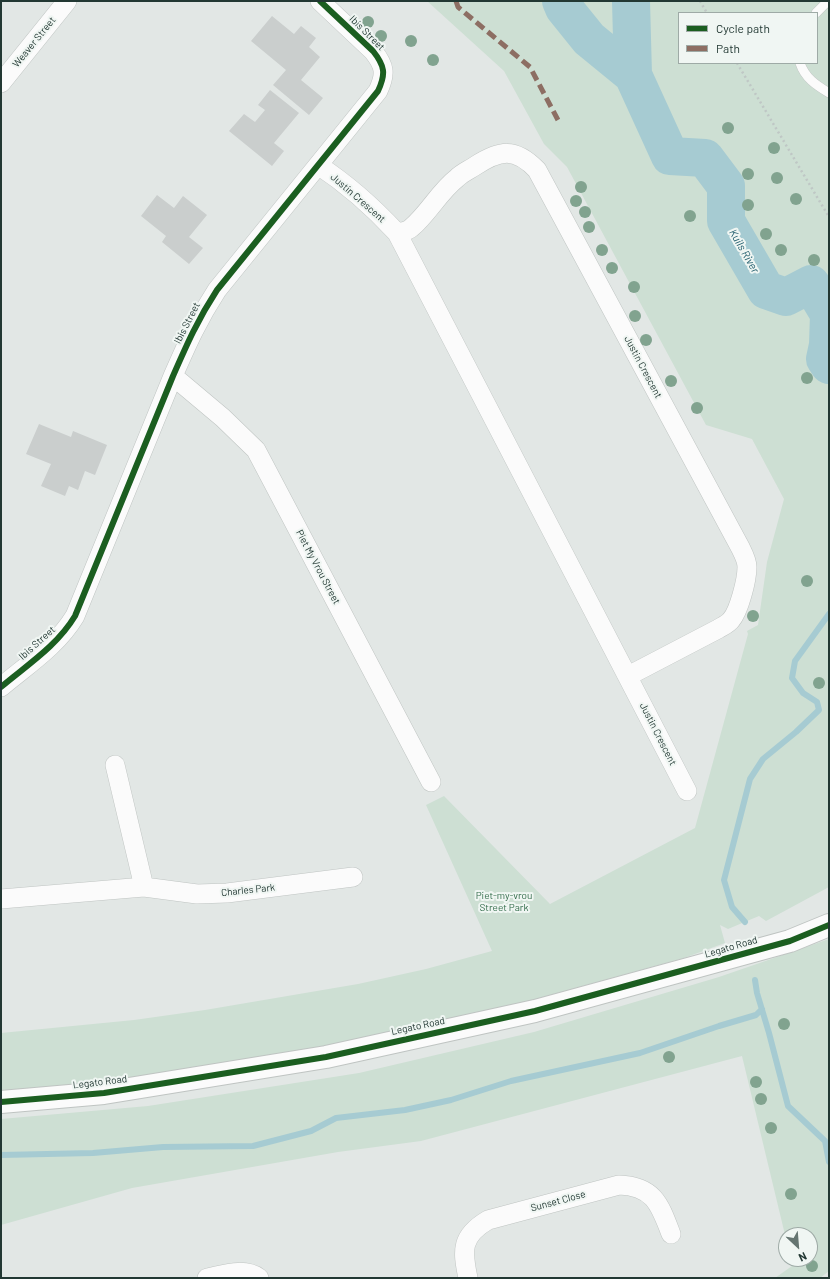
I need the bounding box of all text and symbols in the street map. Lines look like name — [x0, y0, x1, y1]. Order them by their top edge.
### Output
legend — [678, 12, 818, 64]
street label: Ibis Street — [347, 13, 387, 53]
street label: Weaver Street — [10, 14, 58, 70]
text: Cycle path — [716, 21, 770, 35]
text: Path — [716, 41, 740, 55]
street label: Justin Crescent — [328, 171, 388, 225]
water label: Kuils River — [726, 227, 762, 275]
street label: Ibis Street — [172, 300, 202, 346]
street label: Justin Crescent — [622, 334, 664, 400]
street label: Piet My Vrou Street — [293, 528, 343, 606]
street label: Ibis Street — [16, 624, 58, 662]
street label: Justin Crescent — [637, 701, 679, 767]
street label: Charles Park — [220, 881, 276, 899]
park label: Piet-my-vrou Street Park — [476, 890, 532, 914]
street label: Legato Road — [703, 934, 759, 960]
street label: Legato Road — [390, 1014, 446, 1038]
street label: Legato Road — [72, 1073, 128, 1091]
street label: Sunset Close — [529, 1188, 587, 1214]
north arrow — [778, 1227, 818, 1267]
text: N — [797, 1250, 809, 1265]

